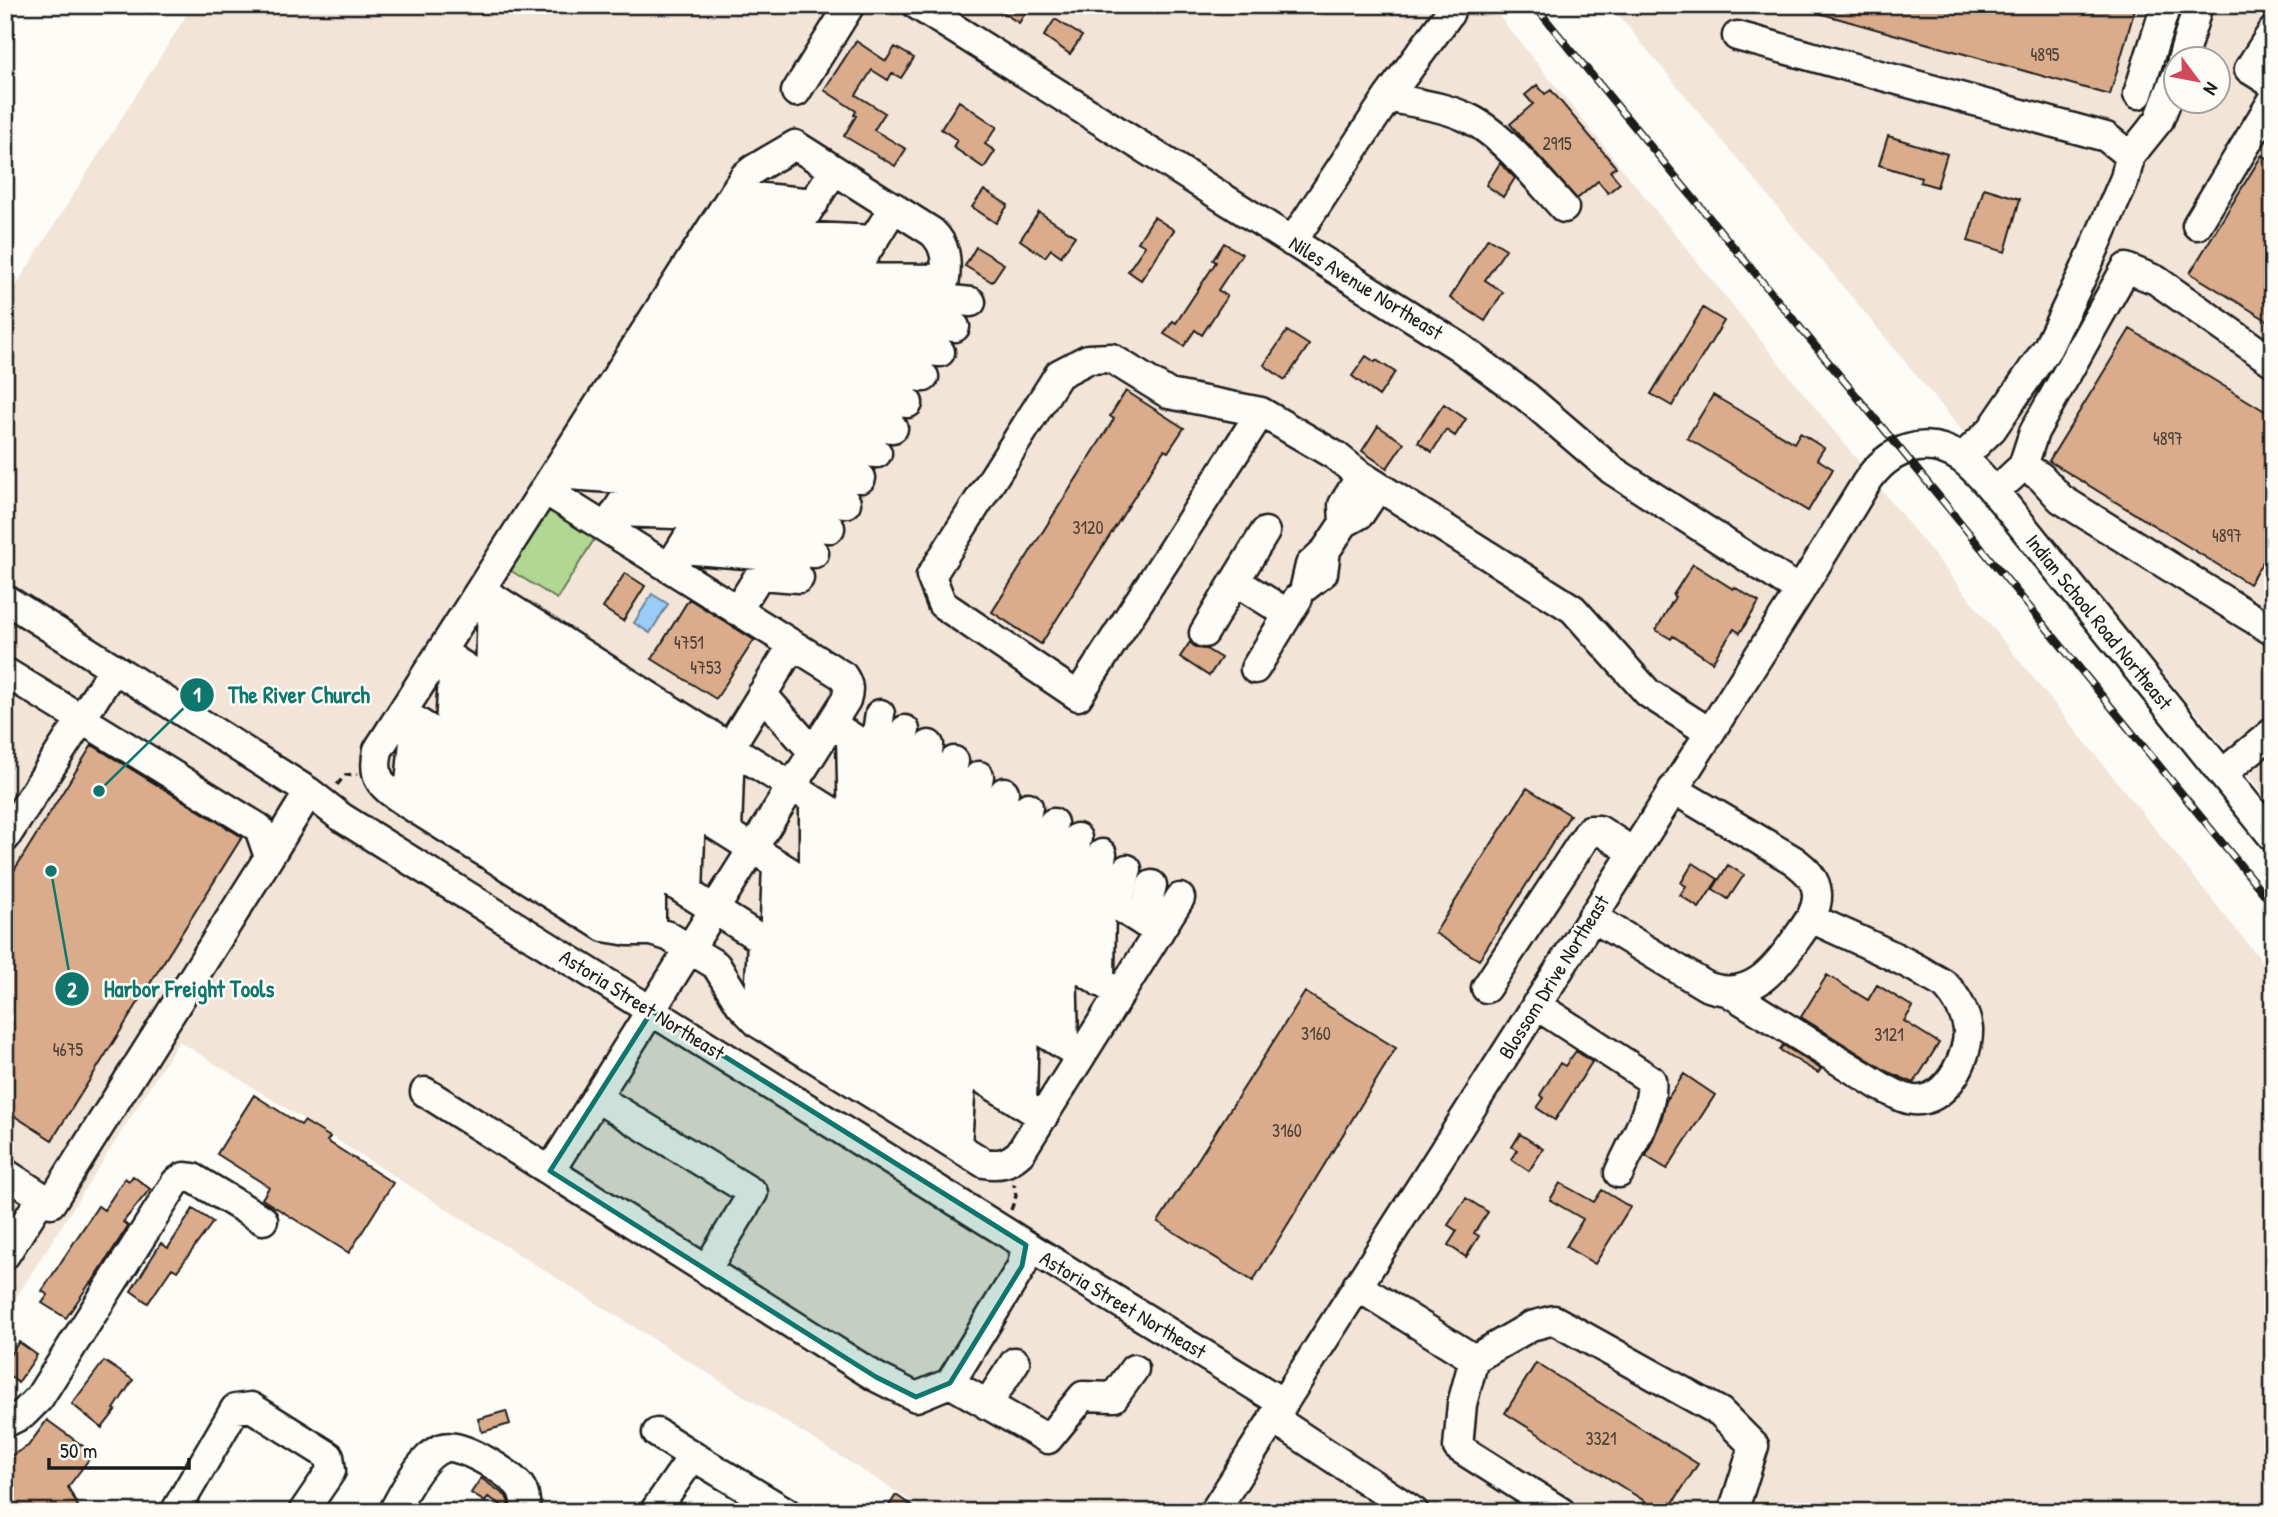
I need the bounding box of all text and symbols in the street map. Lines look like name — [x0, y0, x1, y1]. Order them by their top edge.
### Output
house number: 4895 — [2031, 42, 2060, 67]
north arrow — [2162, 46, 2232, 116]
text: N — [2198, 78, 2225, 100]
house number: 2915 — [1542, 131, 1572, 156]
street label: Niles Avenue Northeast — [1284, 229, 1449, 347]
house number: 4897 — [2153, 426, 2183, 451]
house number: 3120 — [1072, 515, 1104, 540]
house number: 4897 — [2212, 523, 2242, 548]
street label: Indian School Road Northeast — [2019, 528, 2180, 716]
house number: 4751 — [674, 630, 704, 655]
house number: 4753 — [690, 655, 722, 680]
callout: The River Church — [180, 673, 384, 717]
text: The River Church — [227, 679, 370, 710]
text: 1 — [193, 680, 201, 709]
street label: Blossom Drive Northeast — [1491, 888, 1616, 1064]
street label: Astoria Street Northeast — [554, 942, 731, 1067]
callout: Harbor Freight Tools — [55, 967, 288, 1011]
text: Harbor Freight Tools — [104, 973, 274, 1005]
text: 2 — [67, 975, 77, 1004]
house number: 3160 — [1301, 1021, 1331, 1046]
house number: 3121 — [1874, 1022, 1904, 1047]
house number: 4675 — [53, 1037, 84, 1062]
house number: 3160 — [1272, 1118, 1302, 1143]
street label: Astoria Street Northeast — [1035, 1243, 1212, 1366]
scale bar — [49, 1426, 189, 1470]
house number: 3321 — [1585, 1426, 1617, 1451]
text: 50 m — [60, 1436, 97, 1465]

